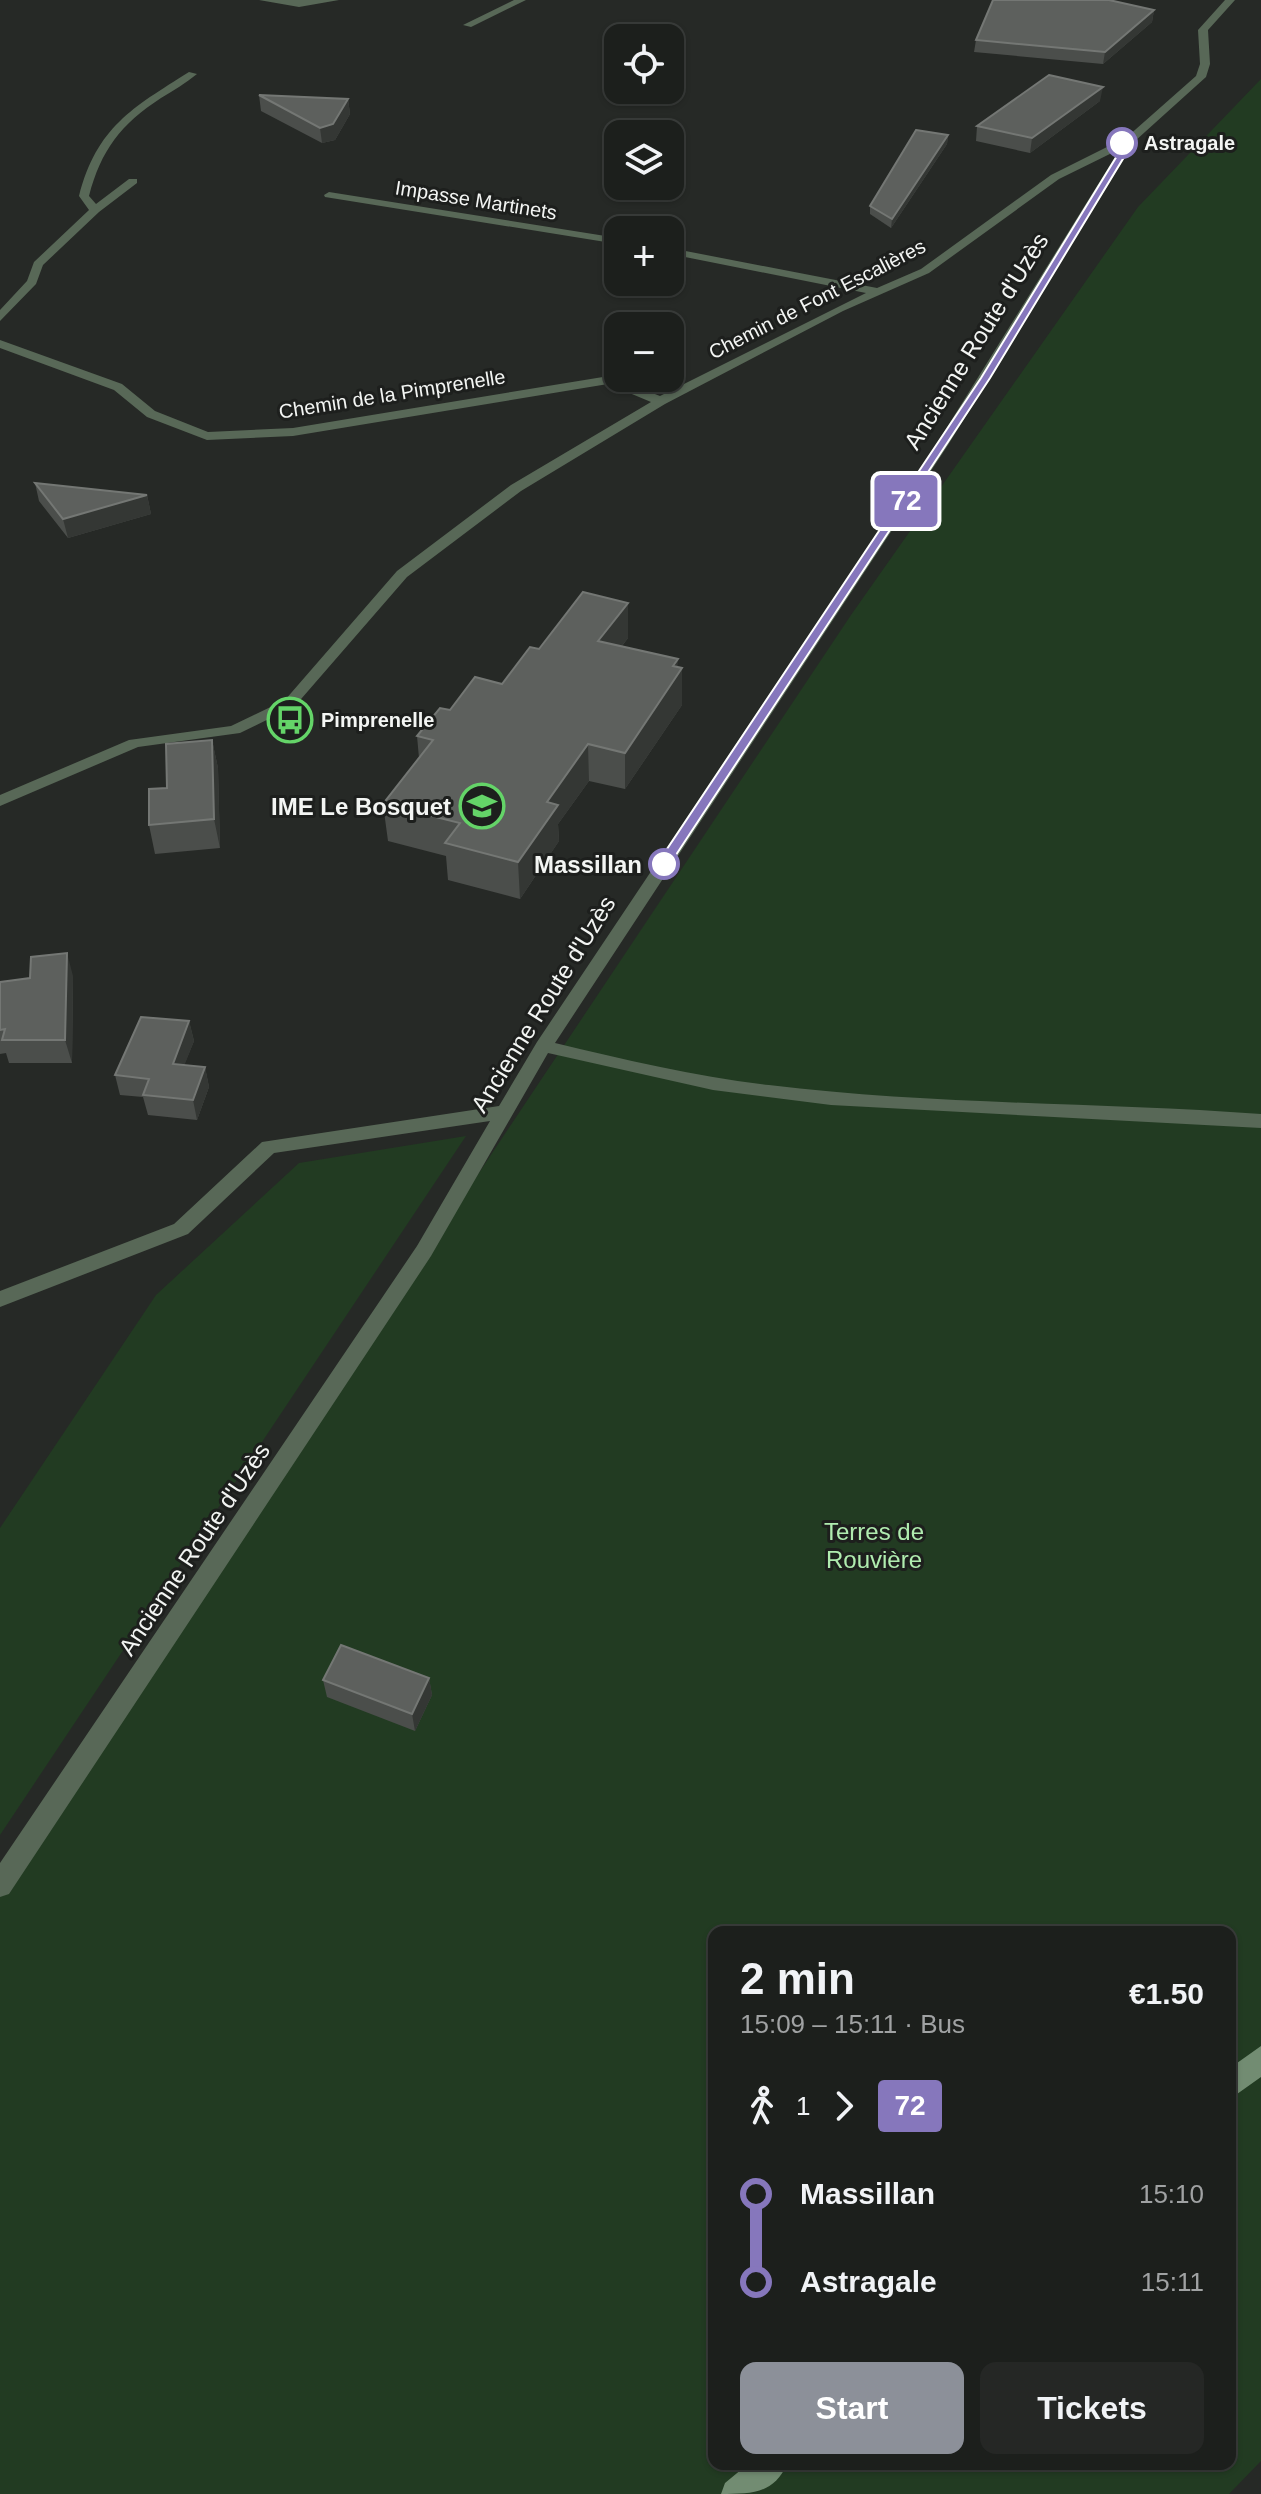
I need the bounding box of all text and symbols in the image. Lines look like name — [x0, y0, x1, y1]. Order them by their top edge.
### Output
map controls — [604, 24, 684, 392]
button: locate — [604, 24, 684, 104]
button: layers — [604, 120, 684, 200]
marker: Astragale — [1107, 128, 1137, 158]
place label: Astragale — [1144, 132, 1235, 154]
street label: Impasse Martinets — [394, 176, 558, 224]
button: + — [604, 216, 684, 296]
street label: Ancienne Route d'Uzès — [898, 228, 1054, 454]
street label: Chemin de Font Escalières — [705, 235, 929, 363]
button: − — [604, 312, 684, 392]
street label: Chemin de la Pimprenelle — [277, 365, 507, 423]
line badge: 72 — [870, 475, 942, 527]
text: 72 — [890, 485, 922, 516]
bus stop icon: Pimprenelle — [266, 696, 314, 744]
place label: Pimprenelle — [321, 709, 434, 731]
school or university icon: IME Le Bosquet — [458, 782, 506, 830]
place label: IME Le Bosquet — [271, 793, 451, 820]
marker: Massillan — [649, 849, 679, 879]
place label: Massillan — [534, 851, 642, 878]
street label: Ancienne Route d'Uzès — [465, 891, 621, 1117]
street label: Ancienne Route d'Uzès — [113, 1438, 275, 1660]
park label: Terres de Rouvière — [824, 1518, 924, 1573]
text: 2 min — [740, 1954, 855, 2003]
text: €1.50 — [1129, 1977, 1204, 2010]
text: 15:09 – 15:11 · Bus — [740, 2009, 965, 2039]
icon: walk — [740, 2084, 784, 2128]
icon: forward — [822, 2084, 866, 2128]
text: 72 — [894, 2090, 926, 2121]
text: 1 — [796, 2091, 810, 2121]
text: Massillan — [800, 2177, 935, 2210]
text: 15:10 — [1139, 2179, 1204, 2209]
text: Astragale — [800, 2265, 937, 2298]
text: 15:11 — [1141, 2267, 1204, 2297]
button: Start — [740, 2362, 964, 2454]
button: Tickets — [980, 2362, 1204, 2454]

